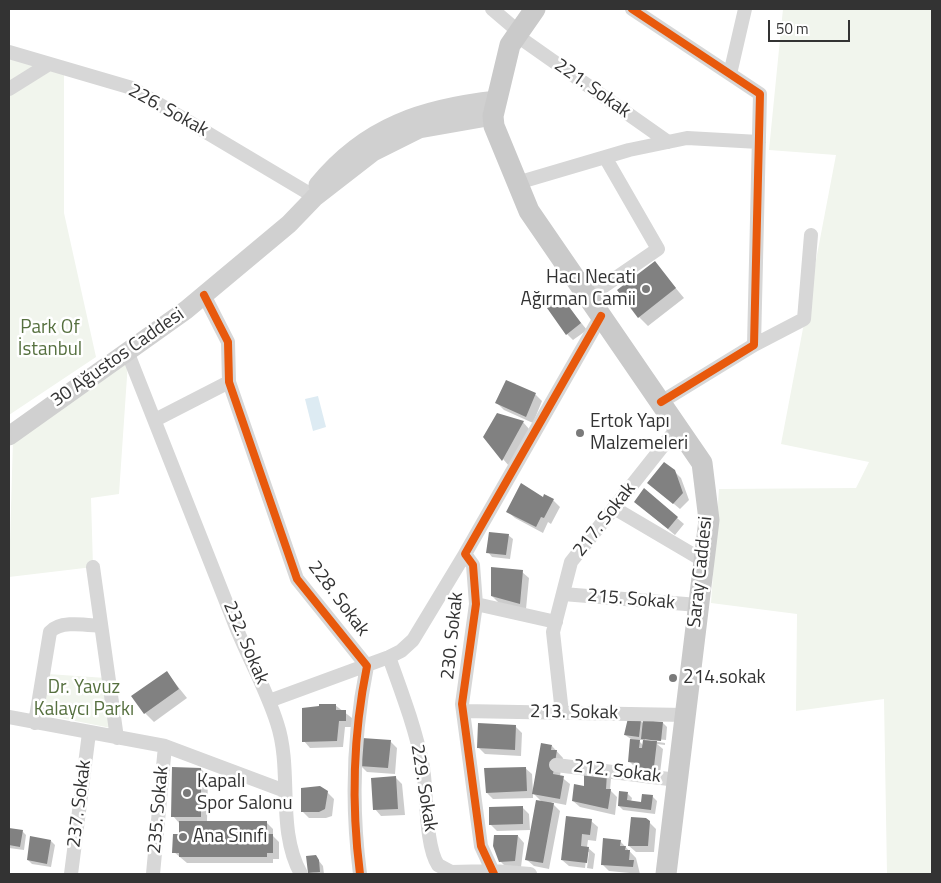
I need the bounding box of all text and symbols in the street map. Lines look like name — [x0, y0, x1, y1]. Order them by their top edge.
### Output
scale bar — [771, 10, 854, 42]
text: 50 m — [776, 17, 809, 40]
street label: 221. Sokak — [549, 54, 635, 124]
street label: 226. Sokak — [124, 80, 212, 142]
place label: Hacı Necati Ağırman Camii — [520, 267, 636, 311]
marker: Hacı Necati Ağırman Camii — [640, 283, 652, 295]
street label: 30 Ağustos Caddesi — [47, 303, 189, 413]
park label: Park Of İstanbul — [18, 317, 82, 361]
place label: Ertok Yapı Malzemeleri — [590, 411, 688, 455]
marker: Ertok Yapı Malzemeleri — [574, 427, 586, 439]
street label: 217. Sokak — [569, 478, 641, 562]
street label: Saray Caddesi — [684, 515, 718, 629]
street label: 228. Sokak — [302, 557, 374, 641]
street label: 215. Sokak — [586, 585, 676, 615]
street label: 230. Sokak — [437, 591, 469, 681]
street label: 232. Sokak — [217, 598, 273, 688]
place label: 214.sokak — [683, 667, 766, 689]
marker: 214.sokak — [667, 672, 679, 684]
park label: Dr. Yavuz Kalaycı Parkı — [34, 677, 134, 721]
street label: 213. Sokak — [530, 701, 618, 725]
street label: 229. Sokak — [405, 743, 441, 833]
street label: 212. Sokak — [572, 755, 662, 789]
street label: 237. Sokak — [63, 759, 97, 849]
street label: 235. Sokak — [144, 765, 174, 855]
place label: Kapalı Spor Salonu — [197, 771, 293, 815]
marker: Kapalı Spor Salonu — [181, 787, 193, 799]
place label: Ana Sınıfı — [193, 826, 267, 848]
marker: Ana Sınıfı — [177, 831, 189, 843]

